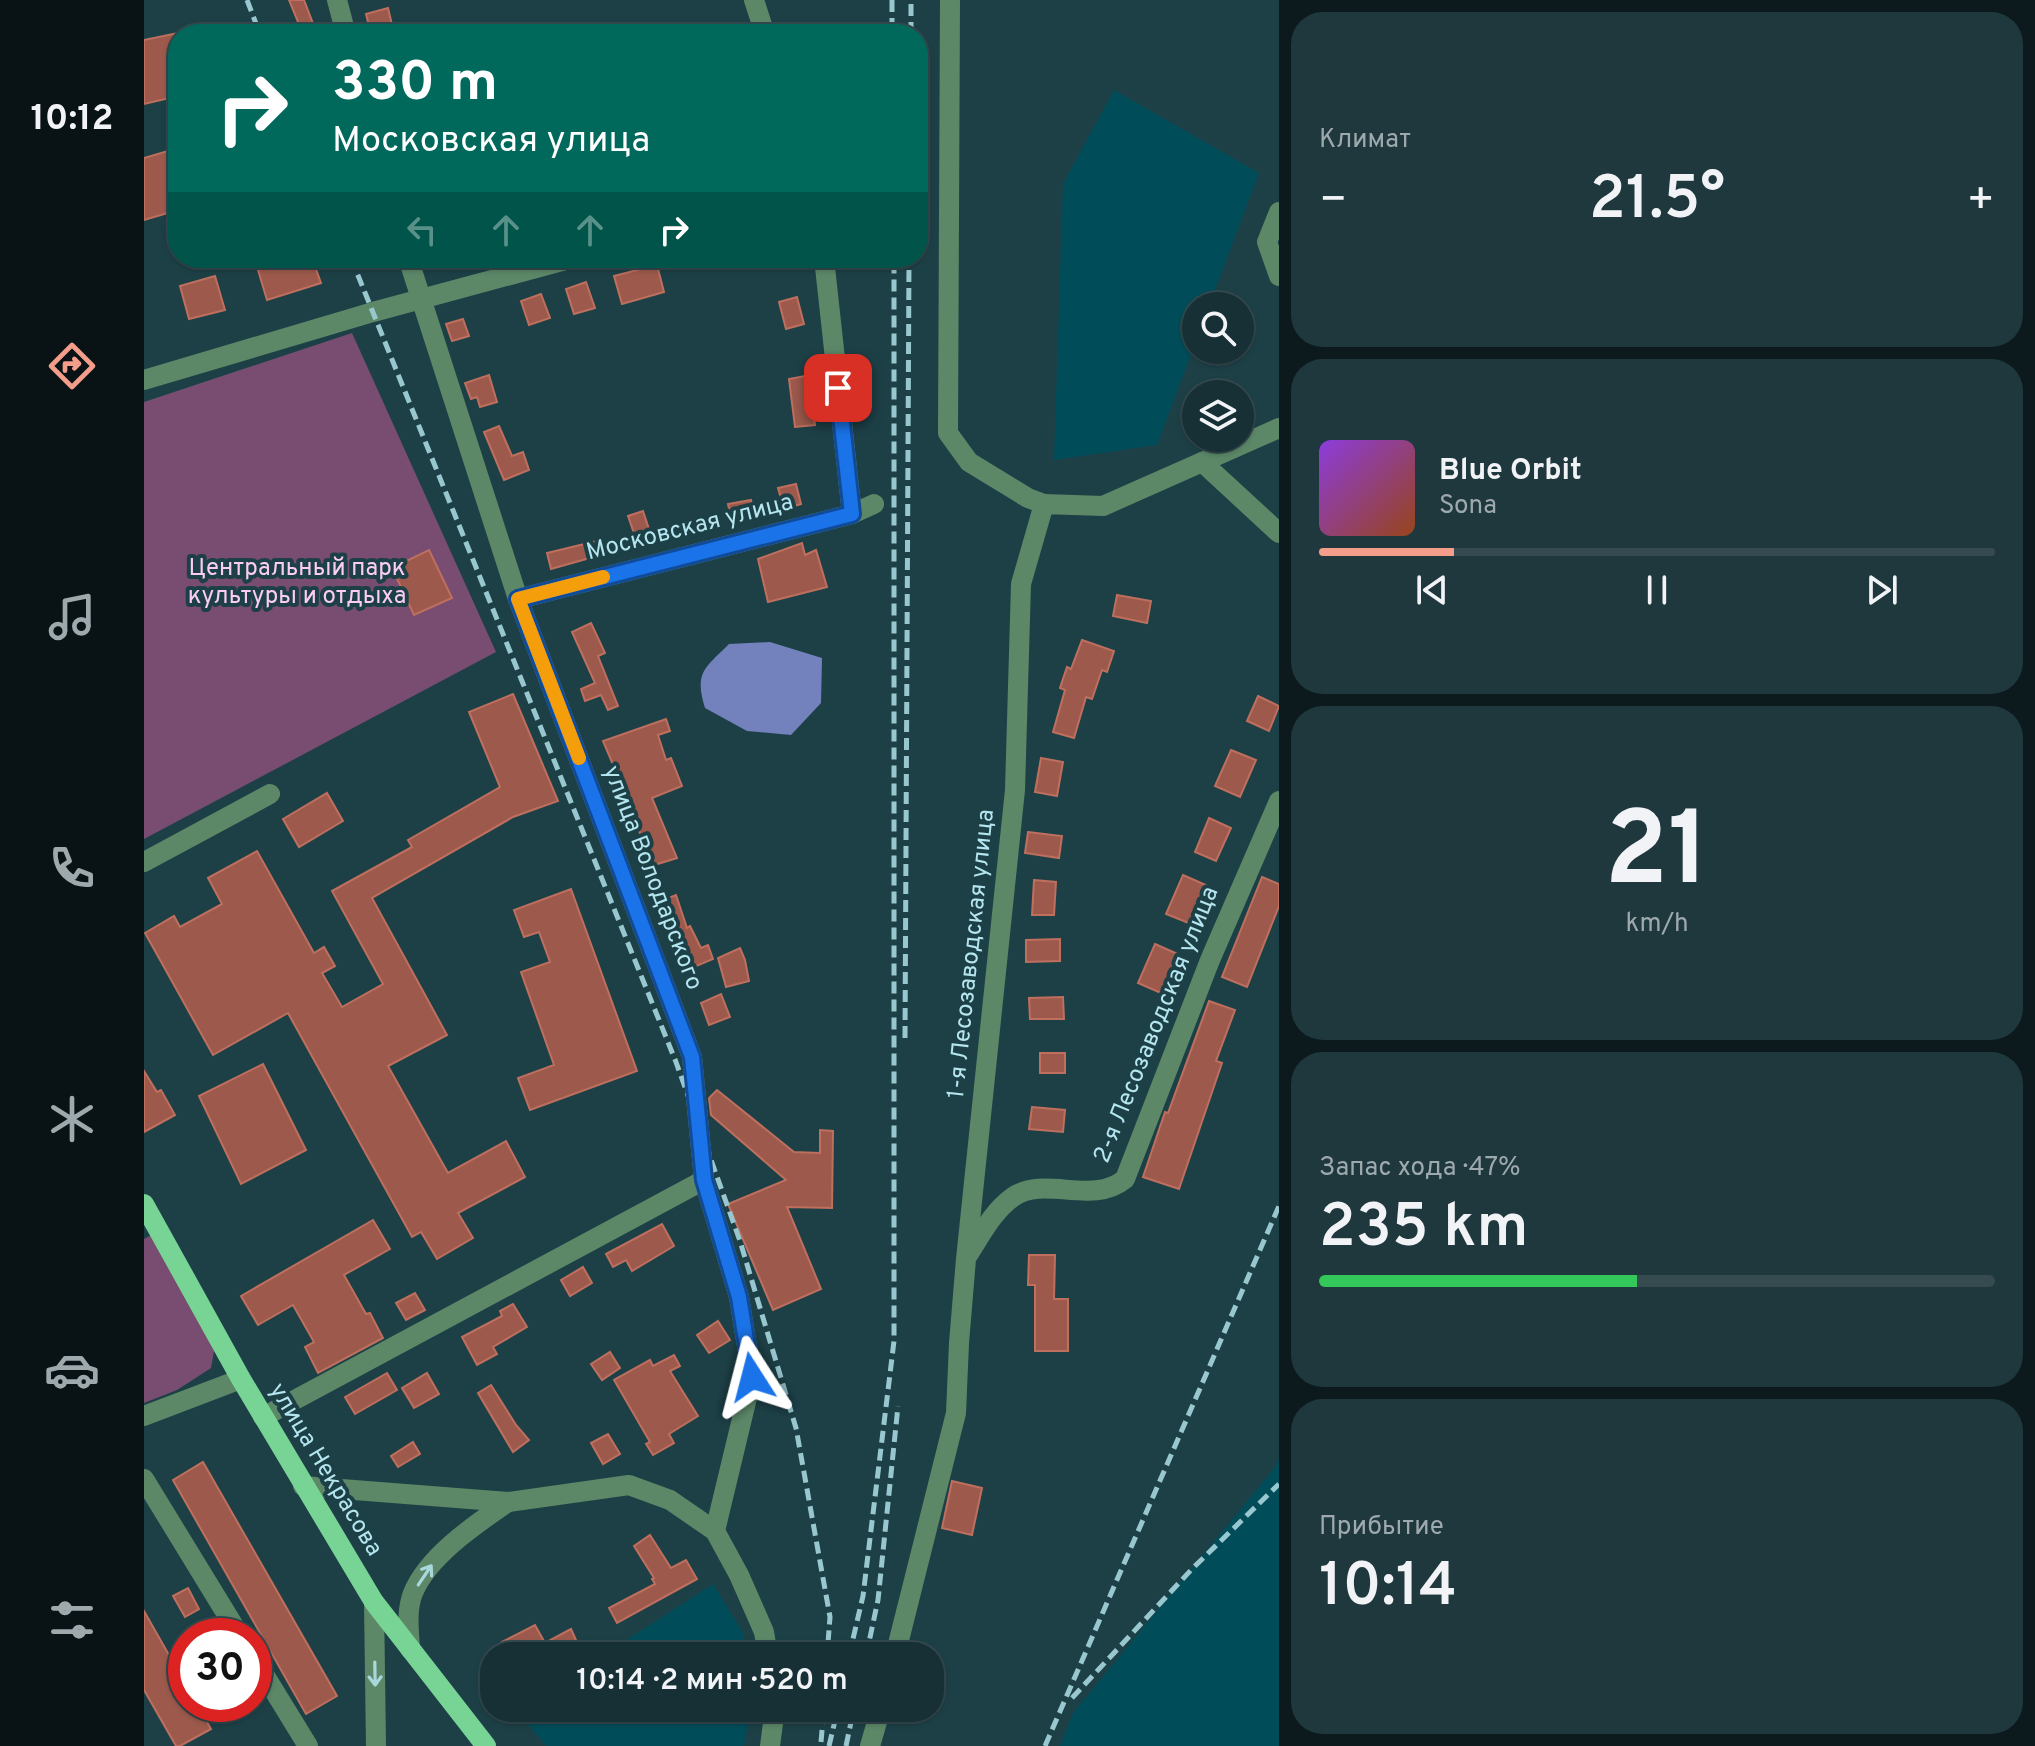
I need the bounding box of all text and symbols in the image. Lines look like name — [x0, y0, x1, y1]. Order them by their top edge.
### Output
text: 330 m — [332, 50, 498, 120]
icon: right — [200, 56, 304, 160]
text: 10:12 — [30, 97, 114, 143]
text: Московская улица — [332, 119, 650, 165]
text: Климат — [1319, 124, 1411, 157]
text: 21.5° — [1589, 164, 1725, 240]
text: − — [1319, 174, 1347, 230]
text: + — [1967, 174, 1995, 230]
icon: left — [400, 208, 444, 252]
icon: ahead — [484, 208, 528, 252]
icon: ahead — [568, 208, 612, 252]
icon: right — [652, 208, 696, 252]
map controls — [1182, 292, 1254, 452]
button: search — [1182, 292, 1254, 364]
icon: directions — [44, 338, 100, 394]
pin — [804, 354, 872, 422]
icon: arrive — [816, 366, 860, 410]
button: layers — [1182, 380, 1254, 452]
text: Blue Orbit — [1439, 453, 1582, 490]
street label: Московская улица — [583, 488, 797, 568]
text: Sona — [1439, 490, 1497, 523]
park label: Центральный парк культуры и отдыха — [188, 554, 406, 612]
icon: previous — [1410, 568, 1454, 612]
icon: pause — [1635, 568, 1679, 612]
icon: next — [1860, 568, 1904, 612]
icon: music — [44, 589, 100, 645]
street label: улица Володарского — [595, 762, 709, 994]
text: 21 — [1604, 790, 1710, 922]
street label: 1-я Лесозаводская улица — [942, 808, 1002, 1100]
icon: phone — [44, 840, 100, 896]
street label: 2-я Лесозаводская улица — [1088, 882, 1226, 1168]
text: km/h — [1625, 908, 1689, 941]
icon: climate — [44, 1091, 100, 1147]
text: Запас хода · 47% — [1319, 1152, 1521, 1185]
text: 235 km — [1319, 1192, 1528, 1268]
position arrow — [710, 1335, 794, 1419]
icon: car — [44, 1342, 100, 1398]
street label: улица Некрасова — [261, 1378, 389, 1562]
text: Прибытие — [1319, 1511, 1444, 1544]
text: 10:14 — [1319, 1551, 1457, 1627]
one-way arrow — [417, 1565, 433, 1587]
icon: filters — [44, 1592, 100, 1648]
speed limit sign: 30 — [168, 1618, 272, 1722]
one-way arrow — [367, 1660, 383, 1687]
text: 10:14 · 2 мин · 520 m — [576, 1663, 848, 1700]

